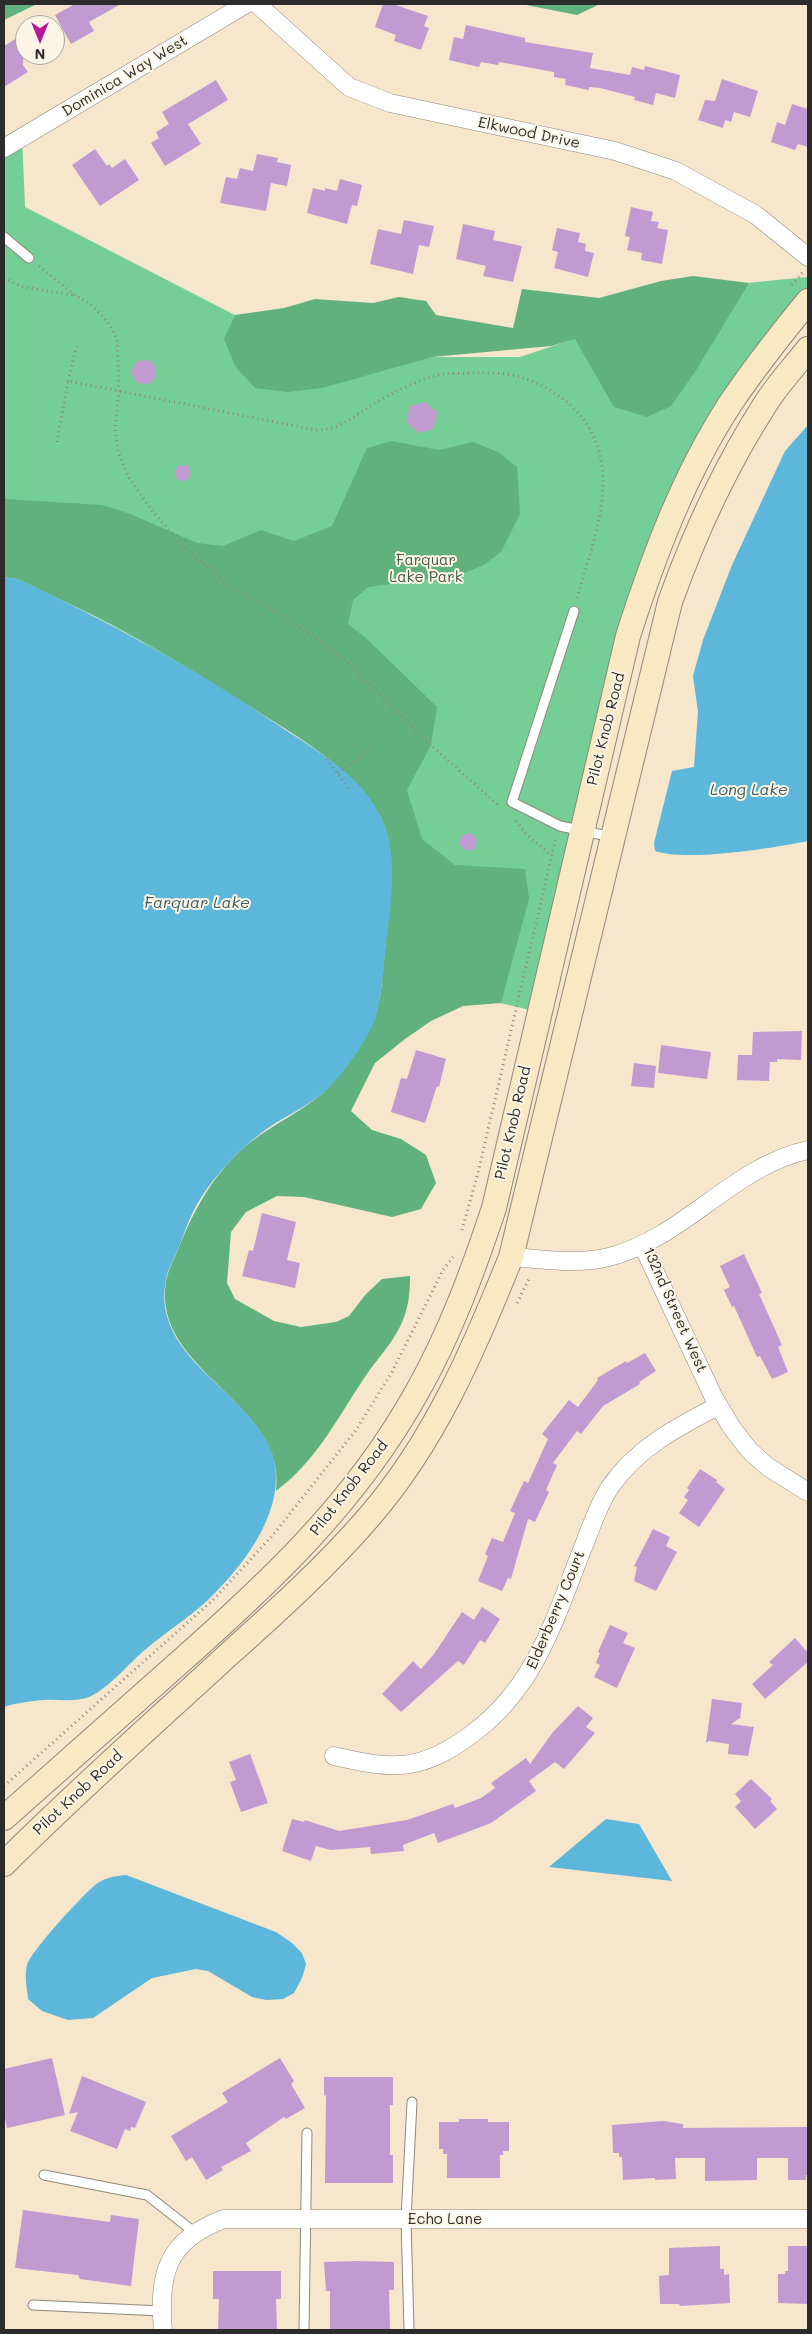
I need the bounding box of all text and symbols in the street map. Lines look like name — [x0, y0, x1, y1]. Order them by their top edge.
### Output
north arrow — [15, 15, 65, 65]
street label: Dominica Way West — [59, 31, 191, 121]
text: N — [35, 45, 45, 64]
street label: Elkwood Drive — [476, 113, 582, 153]
park label: Farquar Lake Park — [389, 551, 463, 586]
street label: Pilot Knob Road — [583, 671, 629, 787]
water label: Long Lake — [710, 780, 788, 800]
water label: Farquar Lake — [144, 893, 250, 913]
street label: Pilot Knob Road — [491, 1065, 535, 1181]
street label: 132nd Street West — [639, 1245, 711, 1375]
street label: Pilot Knob Road — [306, 1437, 392, 1539]
street label: Elderberry Court — [523, 1548, 589, 1672]
street label: Pilot Knob Road — [30, 1747, 126, 1839]
street label: Echo Lane — [408, 2210, 482, 2228]

